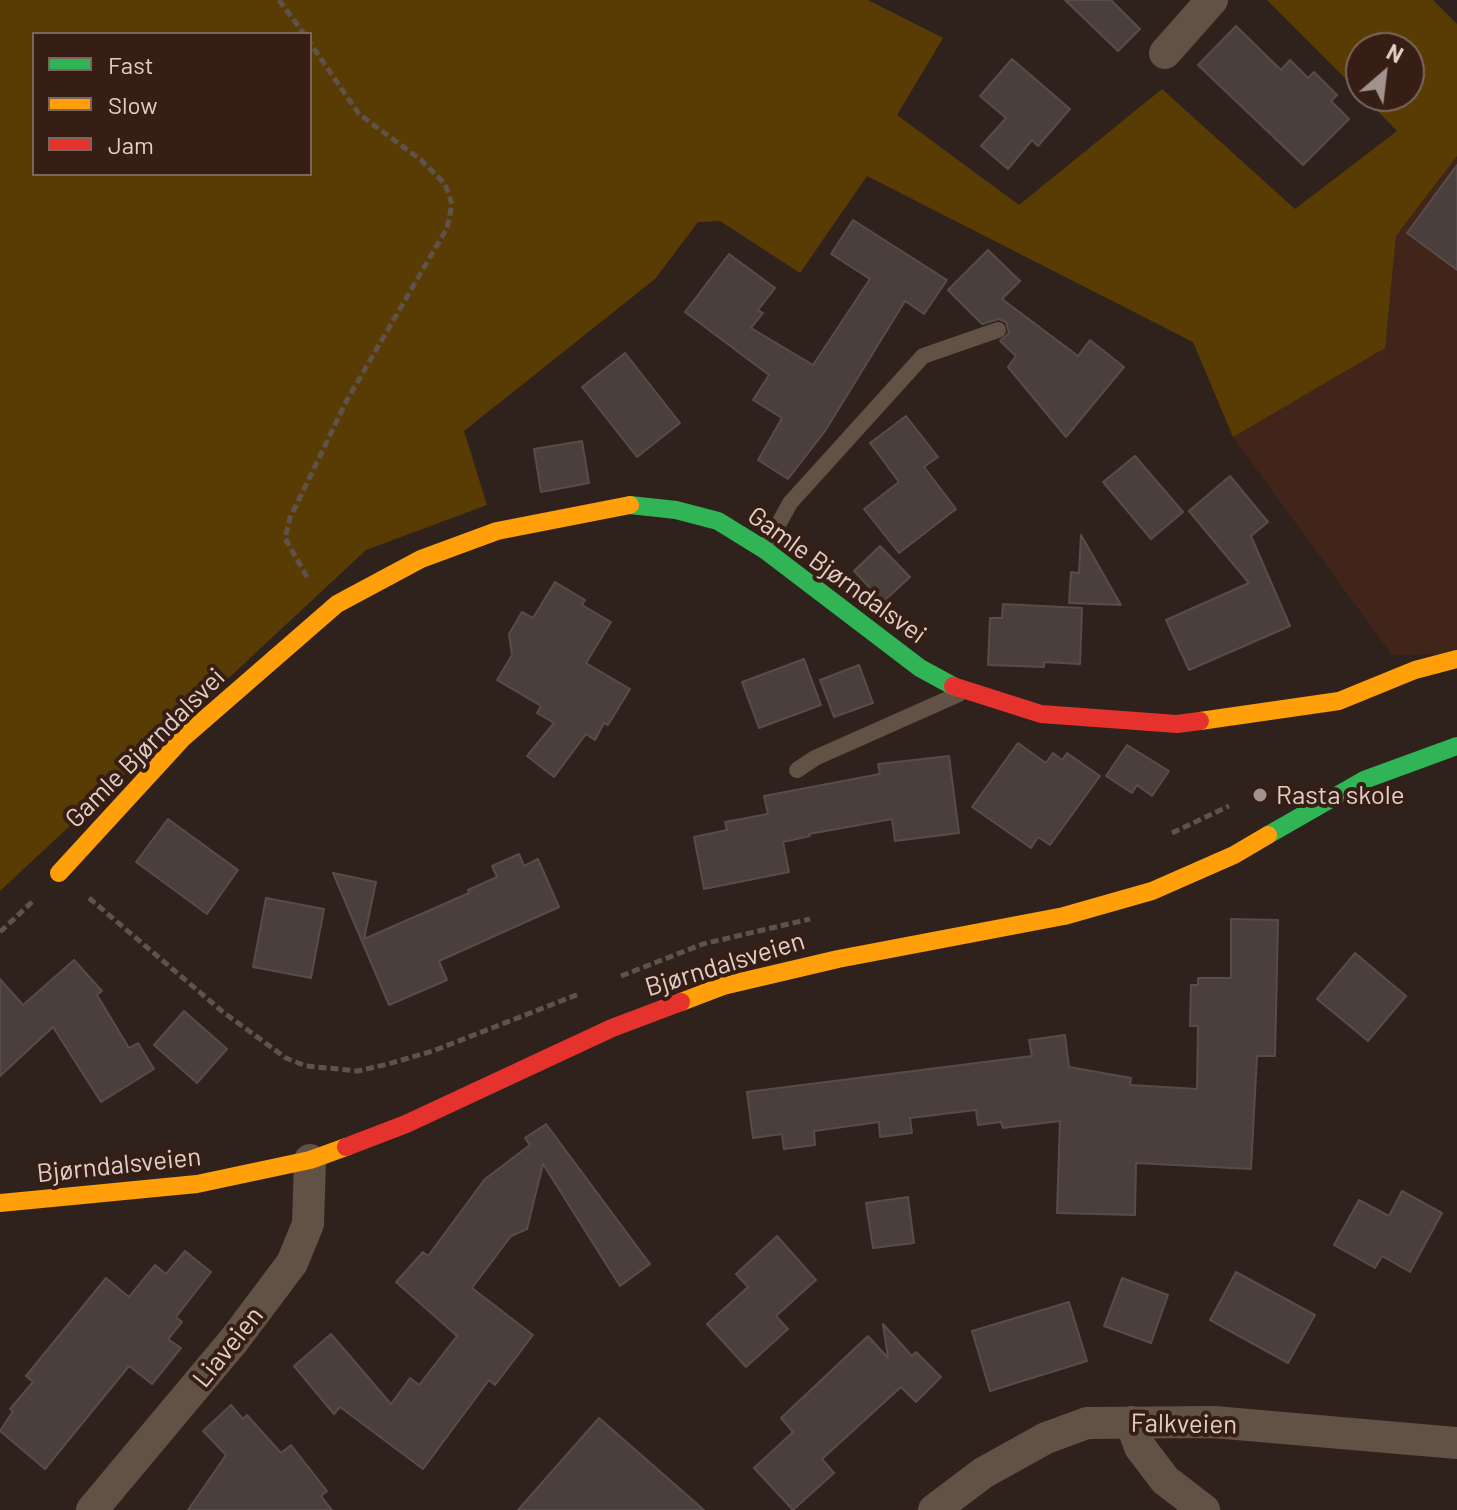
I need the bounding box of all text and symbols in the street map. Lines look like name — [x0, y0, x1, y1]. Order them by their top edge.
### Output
legend — [32, 32, 312, 176]
north arrow — [1345, 32, 1425, 112]
text: N — [1383, 38, 1408, 67]
text: Fast — [108, 50, 153, 79]
text: Slow — [108, 90, 157, 119]
text: Jam — [108, 130, 154, 159]
street label: Gamle Bjørndalsvei — [742, 500, 932, 650]
street label: Gamle Bjørndalsvei — [59, 662, 231, 834]
place label: Rasta skole — [1276, 779, 1405, 811]
marker: Rasta skole — [1251, 786, 1269, 804]
street label: Bjørndalsveien — [641, 925, 809, 1003]
street label: Bjørndalsveien — [35, 1141, 203, 1189]
street label: Liaveien — [186, 1300, 270, 1394]
street label: Falkveien — [1130, 1407, 1238, 1441]

